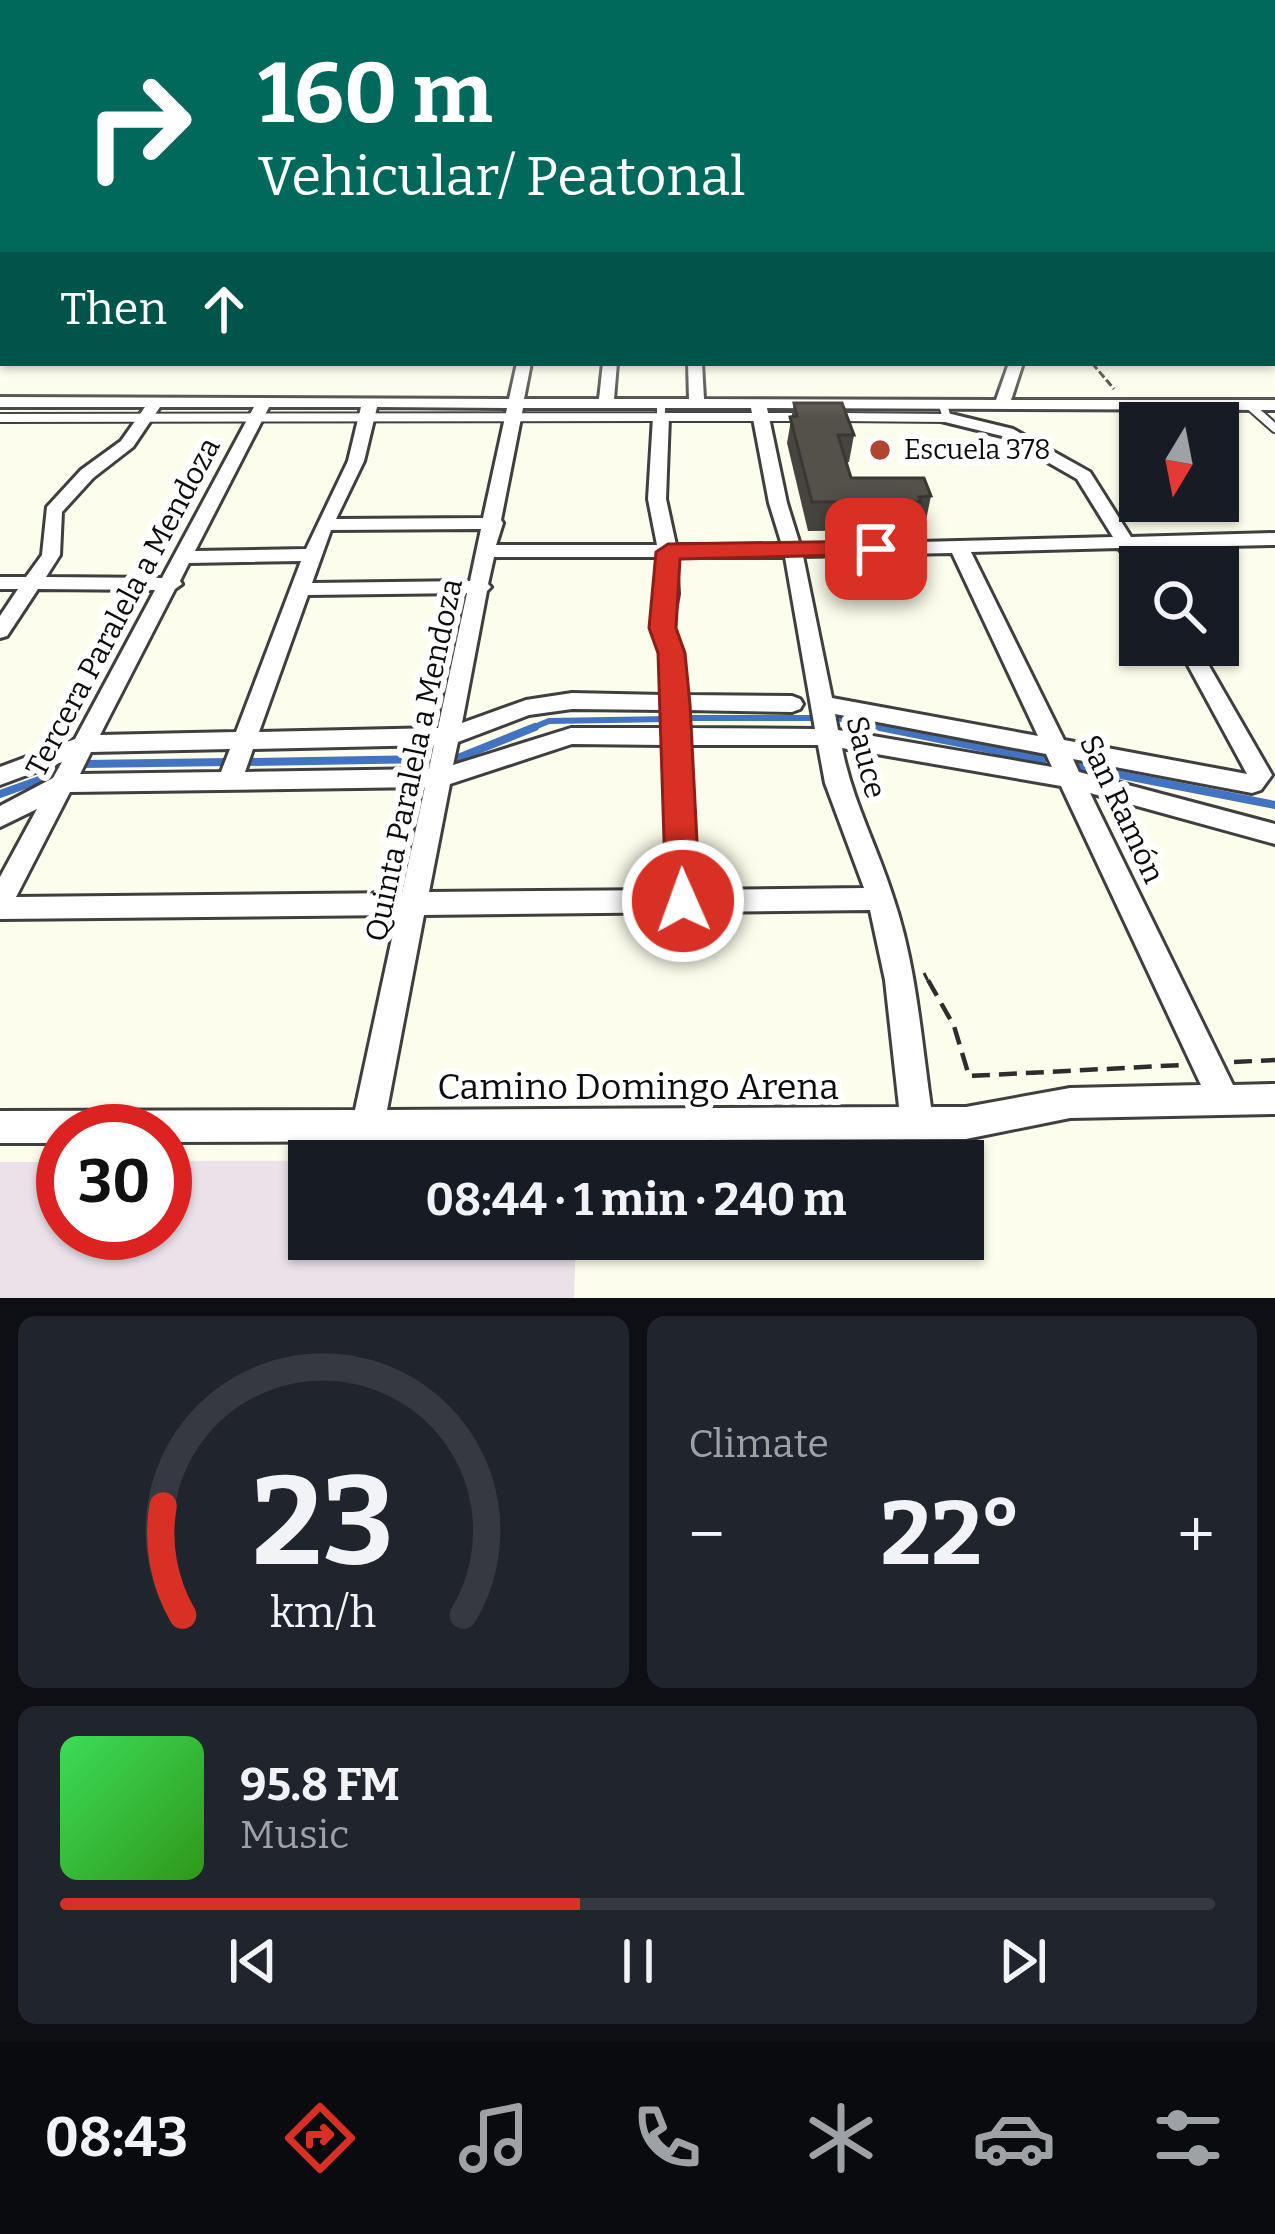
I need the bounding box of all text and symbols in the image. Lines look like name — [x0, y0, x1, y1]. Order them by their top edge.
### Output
text: 160 m — [258, 43, 493, 144]
icon: right — [60, 48, 216, 204]
text: Vehicular/ Peatonal — [258, 145, 746, 209]
icon: ahead — [191, 276, 257, 342]
text: Then — [60, 282, 167, 336]
north arrow — [1119, 402, 1239, 522]
map controls — [1119, 402, 1239, 666]
street label: Tercera Paralela a Mendoza — [18, 431, 228, 783]
place label: Escuela 378 — [904, 434, 1050, 466]
marker: Escuela 378 — [867, 437, 893, 463]
pin — [825, 498, 927, 600]
icon: arrive — [843, 516, 909, 582]
button: search — [1119, 546, 1239, 666]
street label: Quinta Paralela a Mendoza — [358, 575, 470, 945]
street label: Sauce — [838, 712, 894, 802]
street label: San Ramón — [1072, 729, 1172, 889]
position arrow — [620, 838, 746, 964]
street label: Camino Domingo Arena — [437, 1065, 839, 1109]
speed limit sign: 30 — [36, 1104, 192, 1260]
text: 08:44 · 1 min · 240 m — [426, 1173, 846, 1227]
text: Climate — [689, 1421, 829, 1467]
text: 23 — [252, 1447, 394, 1597]
text: 22° — [881, 1480, 1022, 1588]
text: − — [689, 1495, 725, 1574]
text: + — [1177, 1495, 1215, 1574]
text: km/h — [270, 1587, 376, 1638]
text: 95.8 FM — [240, 1758, 400, 1812]
text: Music — [240, 1812, 349, 1858]
icon: previous — [220, 1928, 286, 1994]
icon: pause — [605, 1928, 671, 1994]
icon: next — [990, 1928, 1056, 1994]
icon: directions — [278, 2096, 362, 2180]
icon: music — [452, 2096, 536, 2180]
icon: phone — [625, 2096, 709, 2180]
icon: climate — [799, 2096, 883, 2180]
icon: car — [972, 2096, 1056, 2180]
icon: filters — [1146, 2096, 1230, 2180]
text: 08:43 — [45, 2106, 188, 2170]

